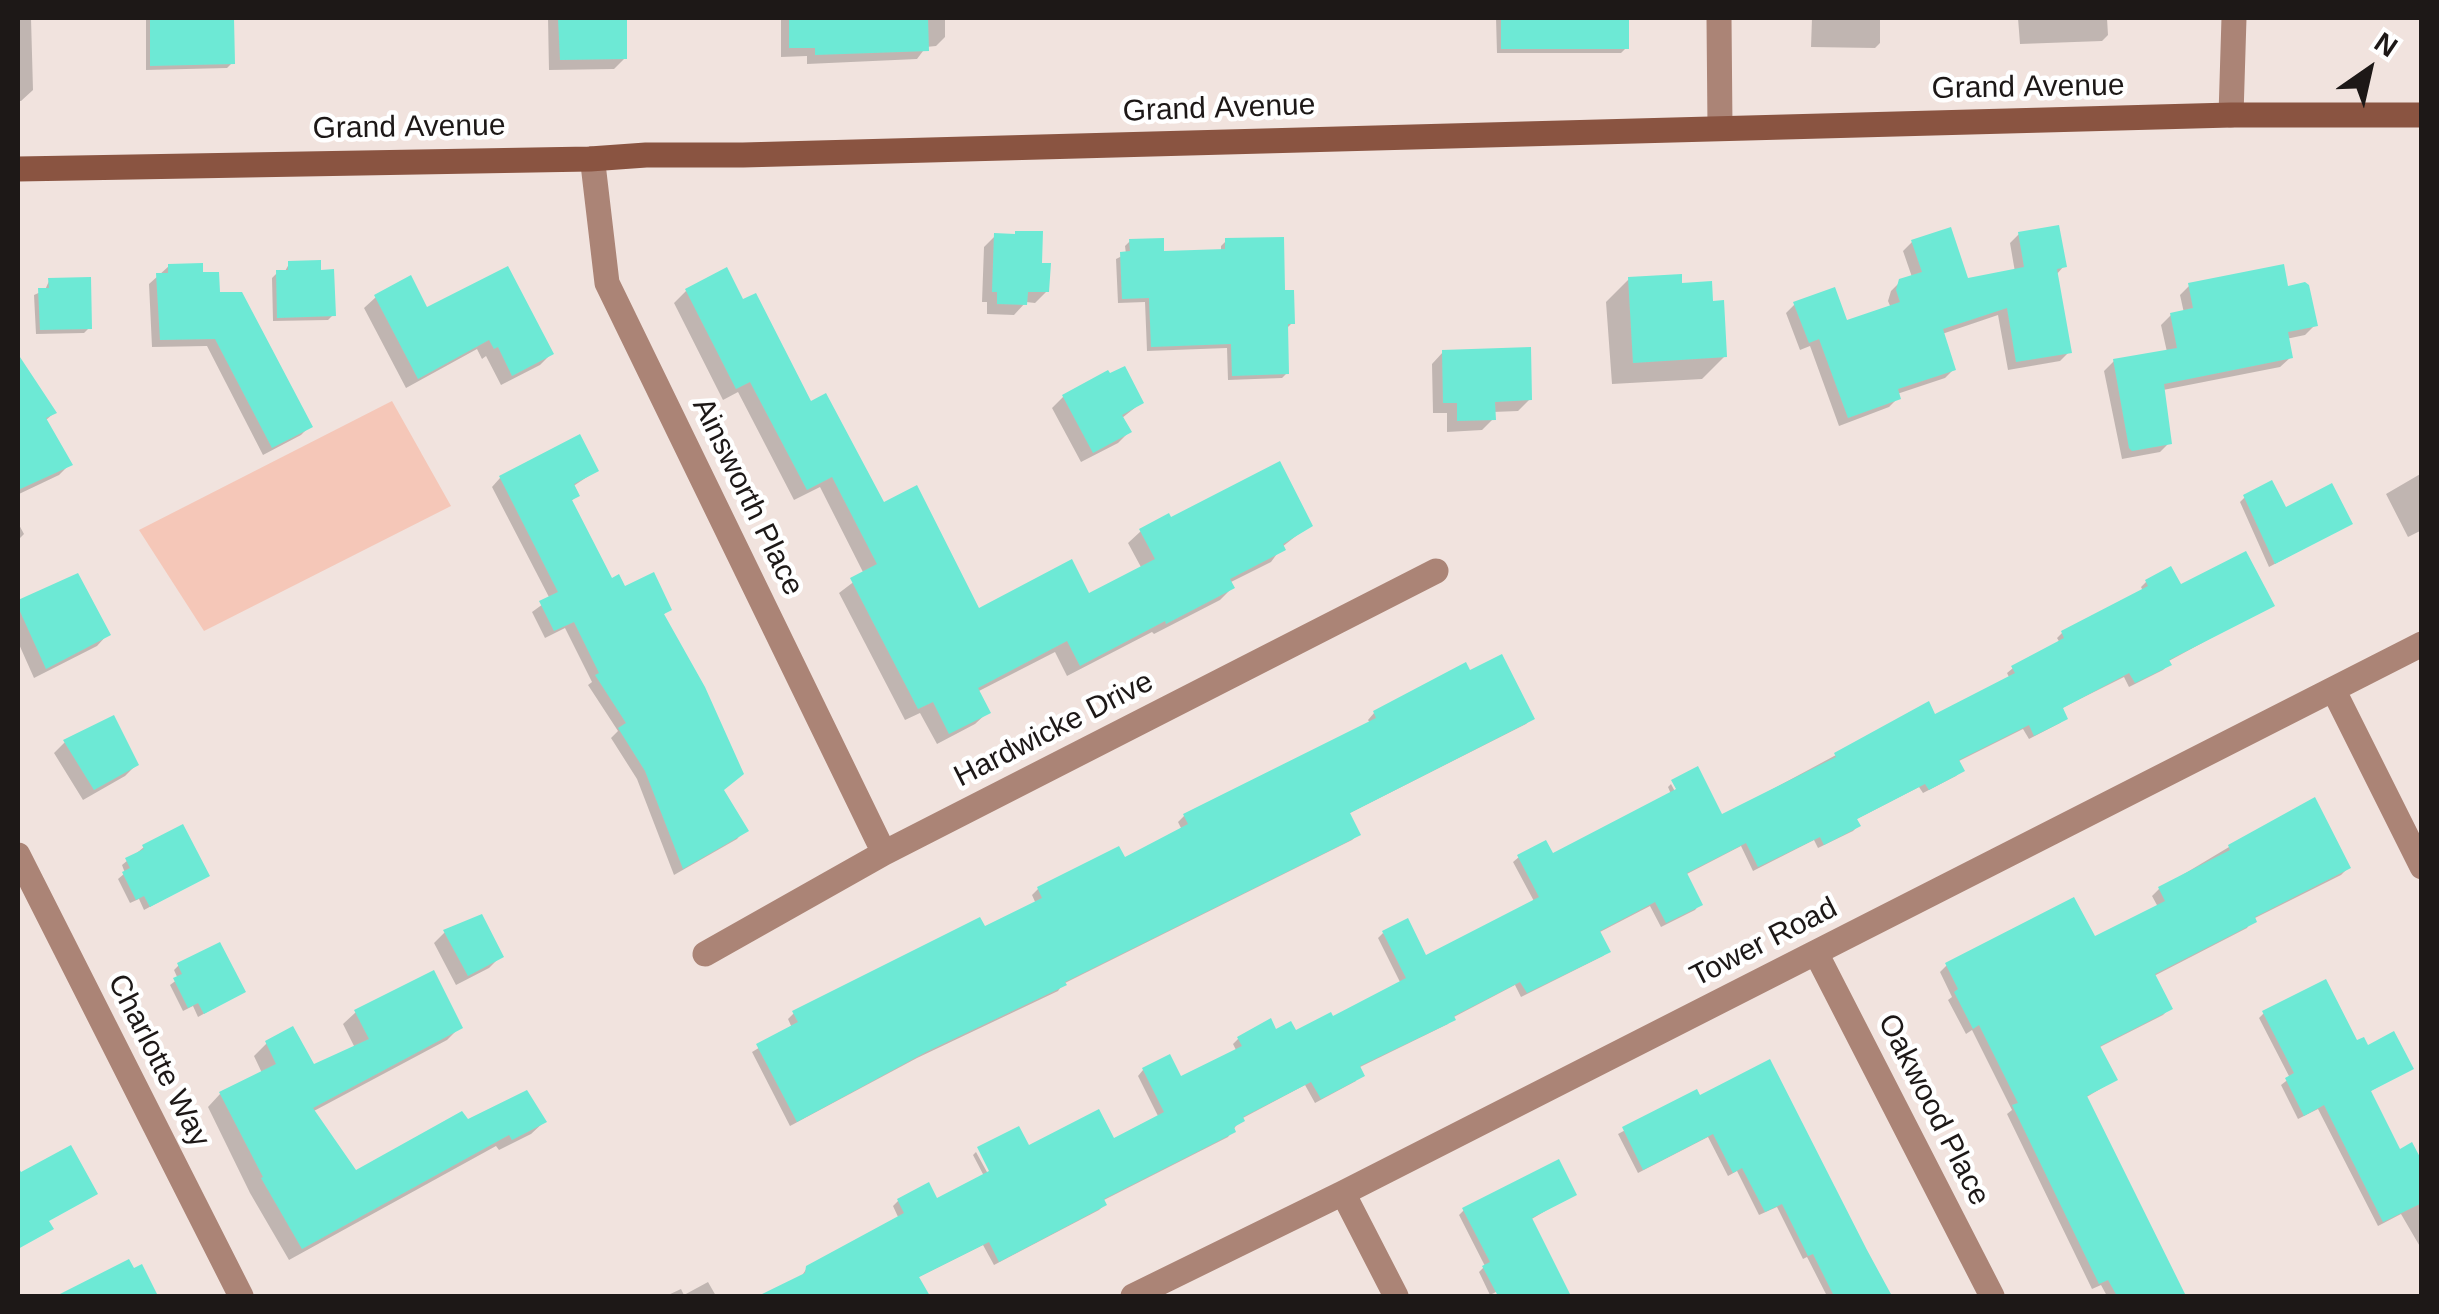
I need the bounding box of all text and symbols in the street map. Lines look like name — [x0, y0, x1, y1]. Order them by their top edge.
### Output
north arrow — [2319, 20, 2419, 120]
text: N — [2369, 26, 2403, 63]
street label: Grand Avenue — [1931, 68, 2125, 108]
street label: Grand Avenue — [1122, 88, 1316, 130]
street label: Grand Avenue — [312, 108, 506, 148]
street label: Ainsworth Place — [684, 392, 810, 602]
street label: Hardwicke Drive — [949, 664, 1159, 796]
street label: Tower Road — [1685, 891, 1843, 995]
street label: Charlotte Way — [99, 969, 217, 1153]
street label: Oakwood Place — [1869, 1008, 1997, 1212]

